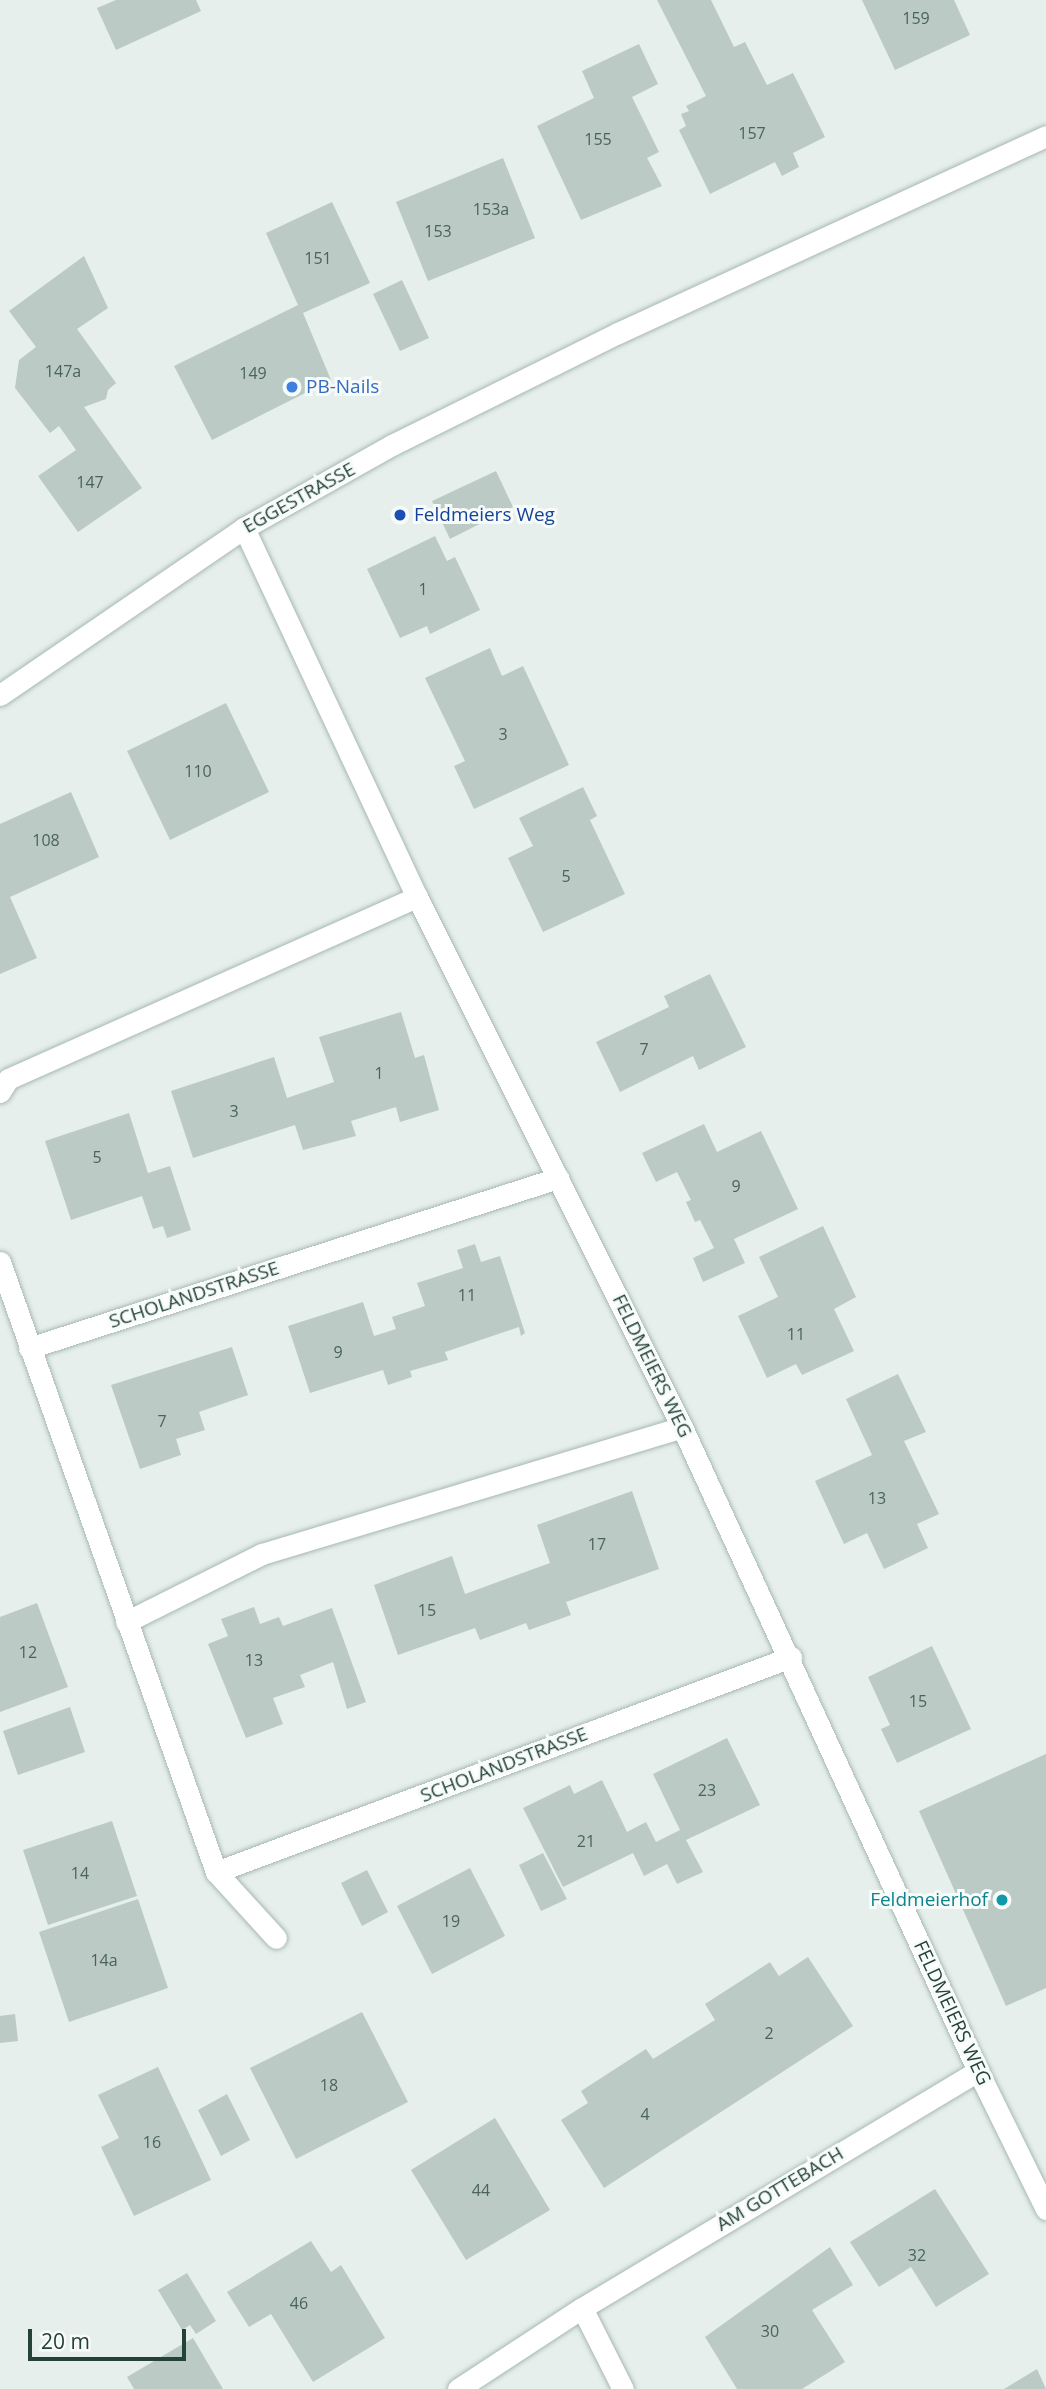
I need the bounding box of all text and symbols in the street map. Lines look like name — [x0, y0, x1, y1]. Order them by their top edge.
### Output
house number: 159 — [902, 8, 930, 28]
house number: 157 — [738, 123, 766, 143]
house number: 155 — [584, 129, 612, 149]
house number: 153a — [473, 199, 509, 219]
house number: 153 — [424, 221, 452, 241]
house number: 151 — [304, 248, 332, 268]
house number: 147a — [45, 361, 81, 381]
house number: 149 — [239, 363, 267, 383]
place label: PB-Nails — [306, 376, 379, 398]
marker: PB-Nails — [284, 379, 300, 395]
street label: EGGESTRASSE — [239, 458, 359, 538]
house number: 147 — [76, 472, 104, 492]
place label: Feldmeiers Weg — [414, 504, 555, 526]
marker: Feldmeiers Weg — [392, 507, 408, 523]
house number: 1 — [418, 579, 428, 599]
house number: 3 — [498, 724, 508, 744]
house number: 110 — [184, 761, 212, 781]
house number: 108 — [32, 830, 60, 850]
house number: 5 — [561, 866, 571, 886]
house number: 7 — [639, 1039, 649, 1059]
house number: 1 — [374, 1063, 384, 1083]
house number: 3 — [229, 1101, 239, 1121]
house number: 5 — [92, 1147, 102, 1167]
house number: 9 — [731, 1176, 741, 1196]
street label: SCHOLANDSTRASSE — [106, 1257, 282, 1333]
house number: 11 — [458, 1285, 476, 1305]
street label: FELDMEIERS WEG — [607, 1291, 697, 1441]
house number: 11 — [787, 1324, 805, 1344]
house number: 9 — [333, 1342, 343, 1362]
house number: 7 — [157, 1411, 167, 1431]
house number: 13 — [868, 1488, 886, 1508]
house number: 17 — [588, 1534, 606, 1554]
house number: 15 — [418, 1600, 436, 1620]
house number: 12 — [19, 1642, 37, 1662]
house number: 13 — [245, 1650, 263, 1670]
house number: 15 — [909, 1691, 927, 1711]
street label: SCHOLANDSTRASSE — [417, 1723, 591, 1807]
house number: 23 — [698, 1780, 716, 1800]
house number: 21 — [577, 1831, 595, 1851]
house number: 14 — [71, 1863, 89, 1883]
place label: Feldmeierhof — [870, 1889, 988, 1911]
marker: Feldmeierhof — [994, 1892, 1010, 1908]
house number: 19 — [442, 1911, 460, 1931]
street label: FELDMEIERS WEG — [909, 1937, 995, 2089]
house number: 14a — [90, 1950, 118, 1970]
house number: 2 — [764, 2023, 774, 2043]
house number: 18 — [320, 2075, 338, 2095]
house number: 4 — [640, 2104, 650, 2124]
house number: 16 — [143, 2132, 161, 2152]
street label: AM GOTTEBACH — [712, 2142, 848, 2236]
house number: 44 — [472, 2180, 490, 2200]
house number: 32 — [908, 2245, 926, 2265]
house number: 46 — [290, 2293, 308, 2313]
scale bar — [32, 2316, 189, 2360]
house number: 30 — [761, 2321, 779, 2341]
text: 20 m — [41, 2327, 90, 2355]

